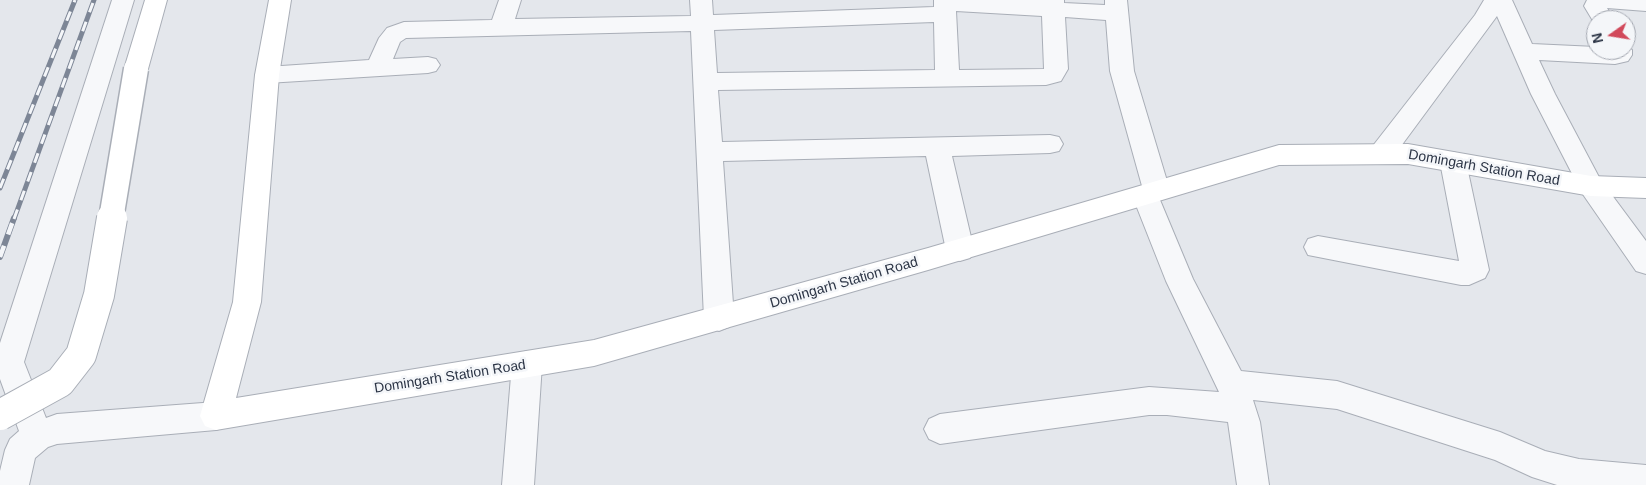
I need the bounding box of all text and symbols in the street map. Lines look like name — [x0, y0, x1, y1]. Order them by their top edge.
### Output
north arrow — [1586, 10, 1636, 60]
text: N — [1588, 31, 1606, 45]
street label: Domingarh Station Road — [1407, 146, 1561, 190]
street label: Domingarh Station Road — [768, 254, 920, 312]
street label: Domingarh Station Road — [373, 357, 527, 397]

